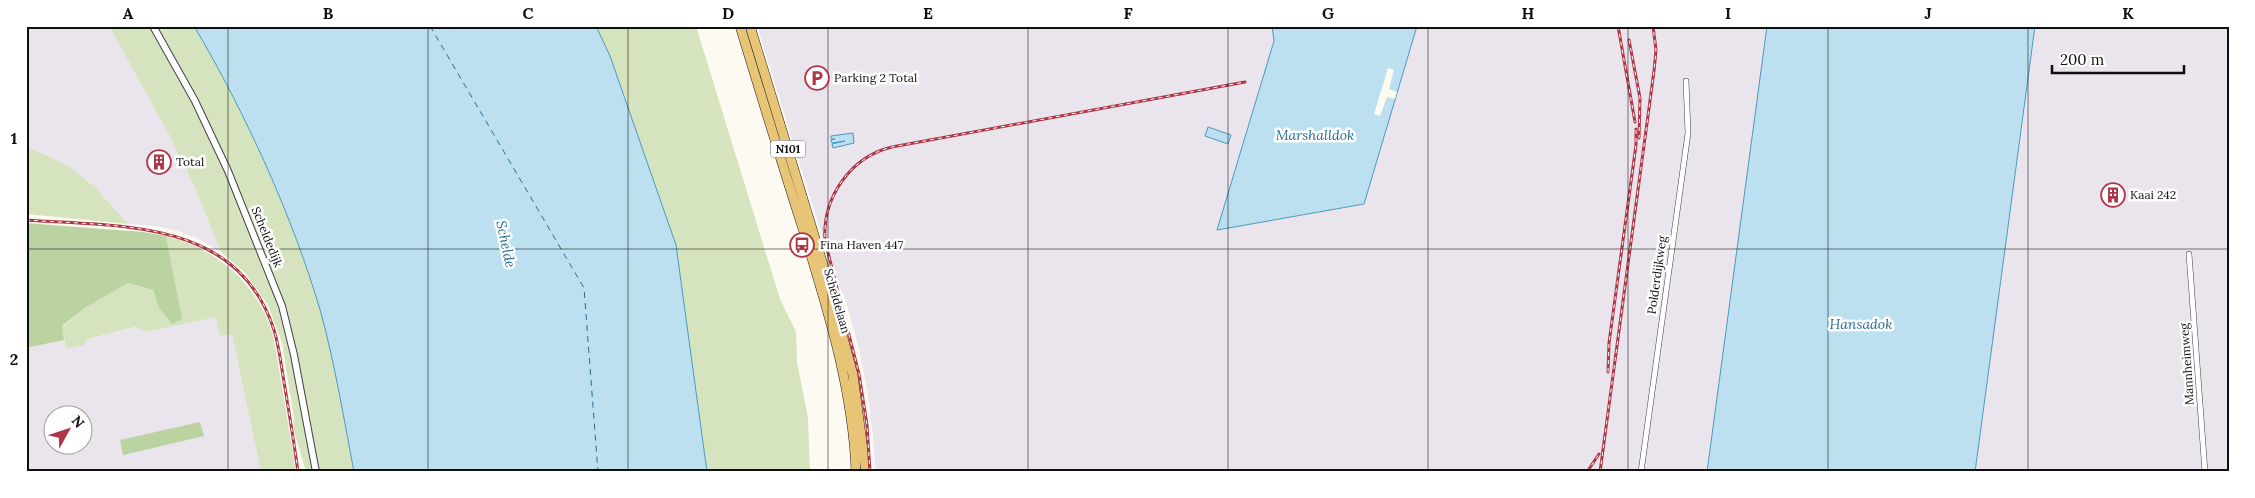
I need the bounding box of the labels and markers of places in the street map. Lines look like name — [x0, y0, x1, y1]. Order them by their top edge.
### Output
parking icon: Parking 2 Total — [804, 65, 830, 91]
place label: Parking 2 Total — [834, 70, 917, 85]
building icon: Total — [146, 149, 172, 175]
place label: Total — [176, 154, 204, 169]
building icon: Kaai 242 — [2100, 182, 2126, 208]
place label: Kaai 242 — [2130, 187, 2176, 202]
bus stop icon: Fina Haven 447 — [789, 232, 815, 258]
place label: Fina Haven 447 — [820, 237, 904, 252]

